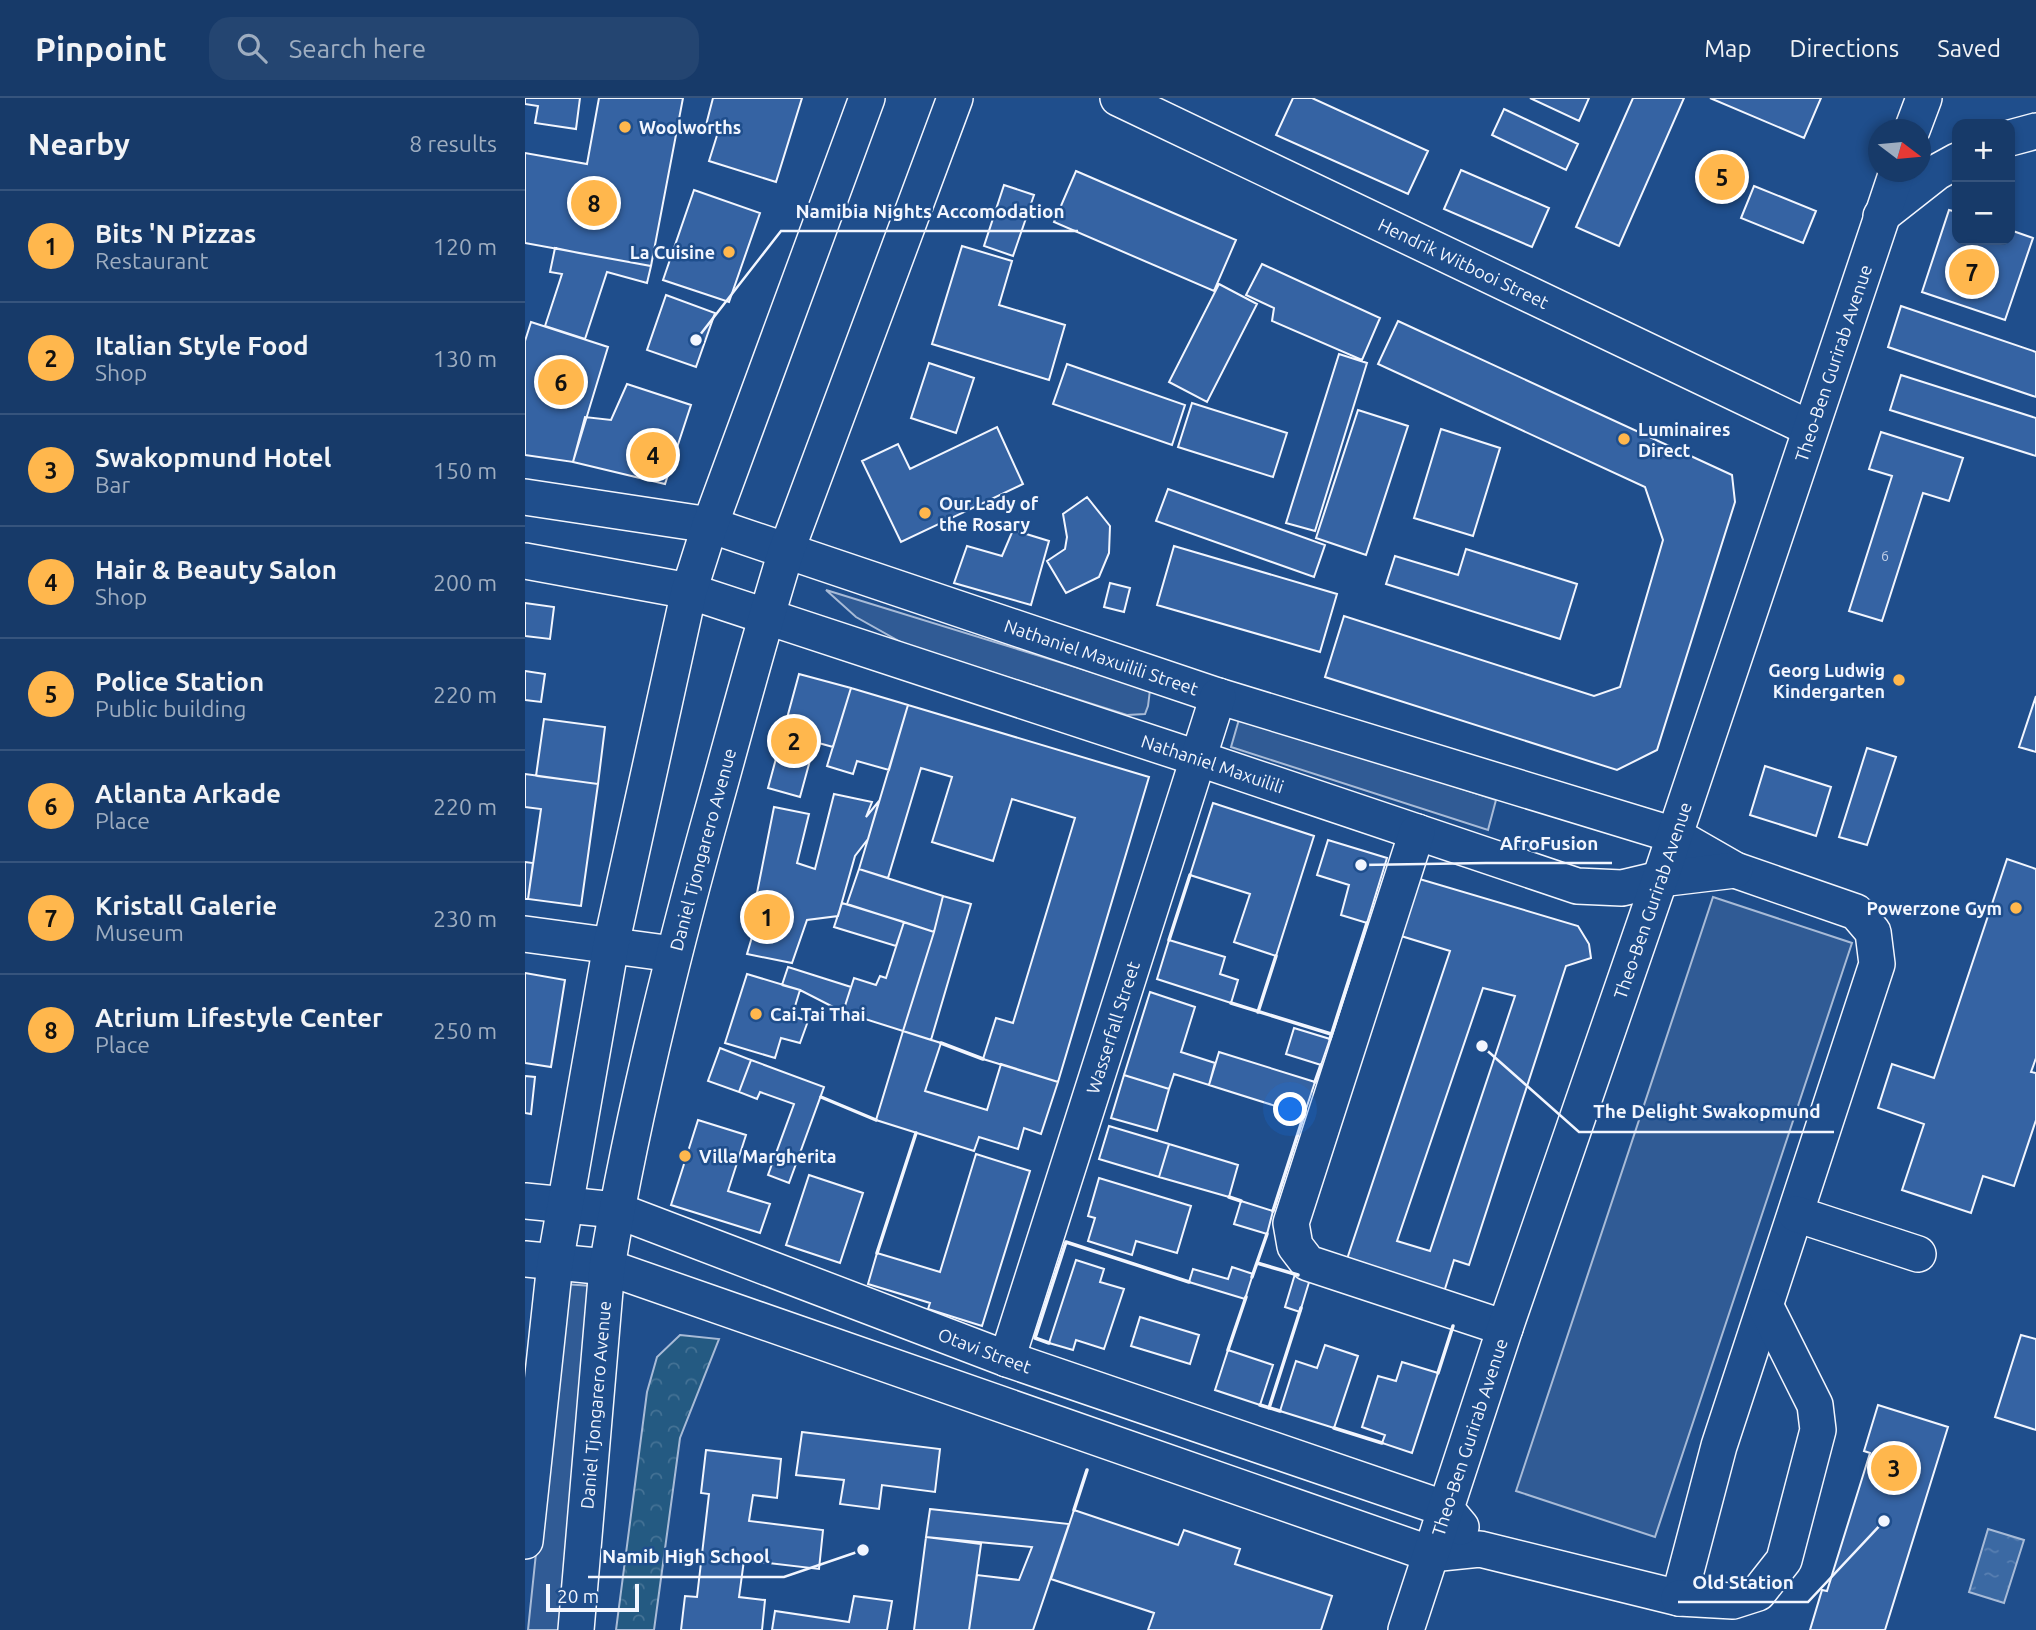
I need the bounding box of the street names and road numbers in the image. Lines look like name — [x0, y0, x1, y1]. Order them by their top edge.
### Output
street label: Hendrik Witbooi Street — [1375, 214, 1552, 312]
street label: Theo-Ben Gurirab Avenue — [1791, 262, 1875, 464]
street label: Nathaniel Maxuilili Street — [1002, 615, 1201, 699]
street label: Nathaniel Maxuilili — [1139, 730, 1286, 797]
street label: Daniel Tjongarero Avenue — [666, 746, 739, 953]
street label: Theo-Ben Gurirab Avenue — [1609, 800, 1695, 1001]
street label: Wasserfall Street — [1082, 959, 1143, 1096]
street label: Daniel Tjongarero Avenue — [576, 1300, 614, 1510]
street label: Otavi Street — [935, 1324, 1034, 1377]
street label: Theo-Ben Gurirab Avenue — [1428, 1336, 1511, 1538]

